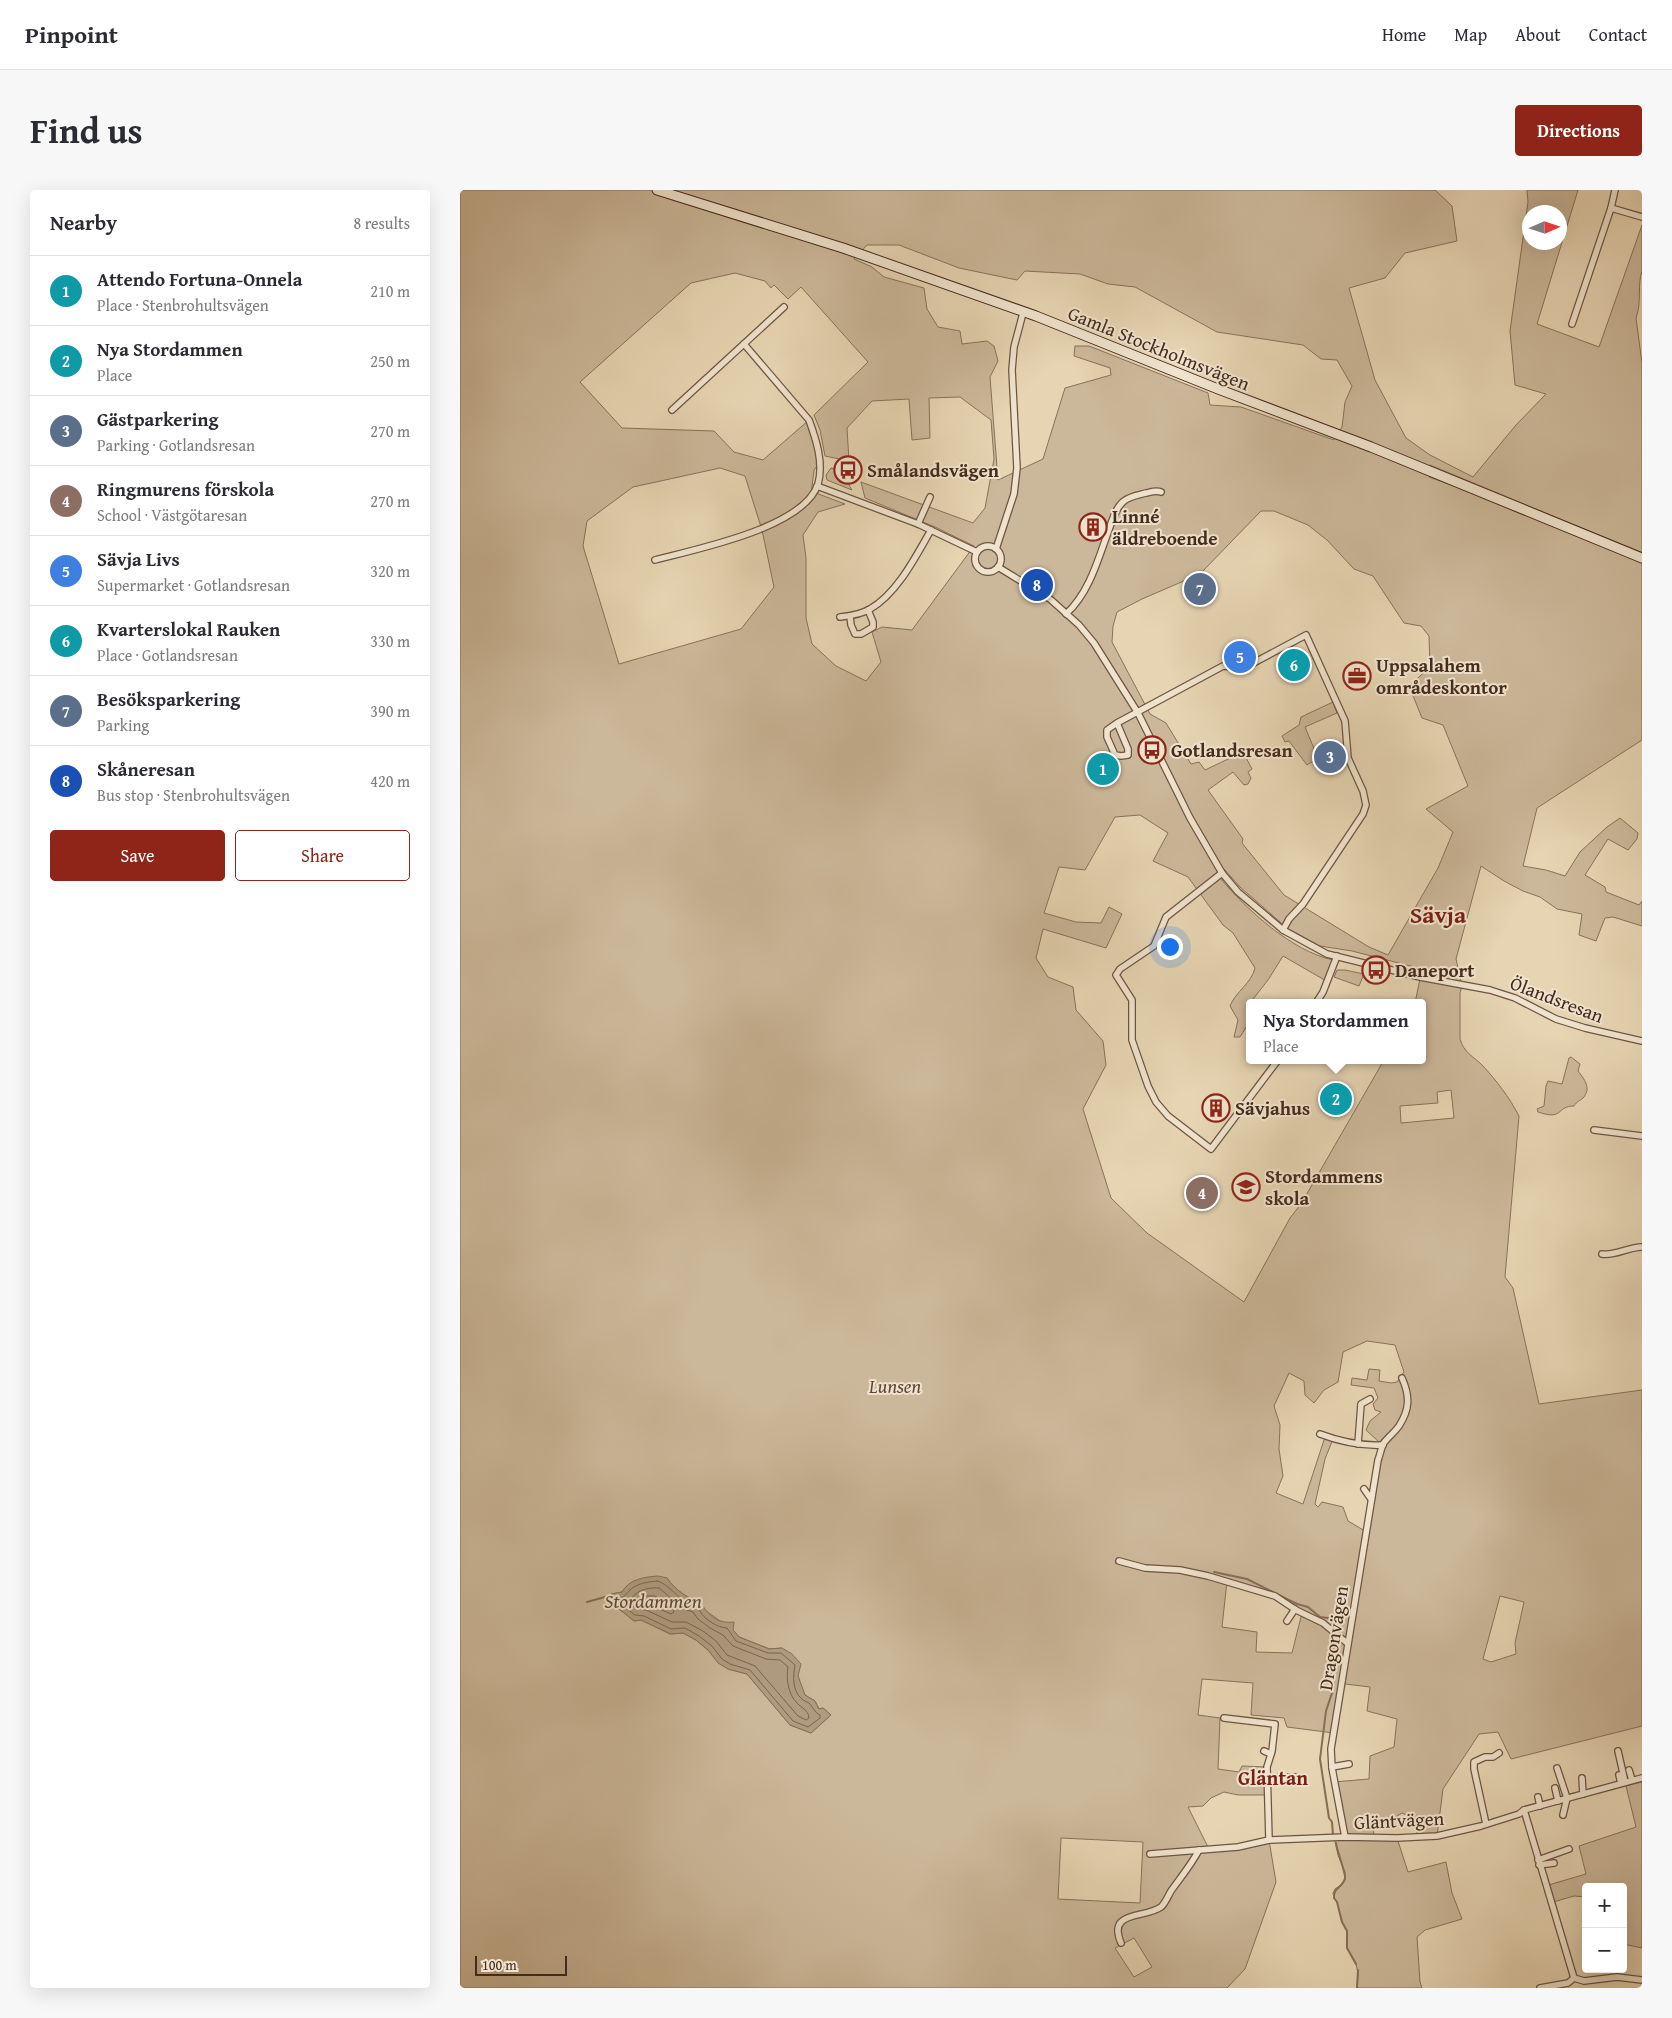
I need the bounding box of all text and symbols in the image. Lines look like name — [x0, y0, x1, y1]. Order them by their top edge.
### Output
text: Pinpoint — [25, 17, 118, 52]
text: Home — [1382, 21, 1426, 48]
text: Map — [1454, 21, 1487, 48]
text: About — [1515, 21, 1561, 48]
text: Contact — [1589, 21, 1647, 48]
text: Find us — [30, 105, 143, 156]
button: Directions — [1515, 105, 1642, 156]
north arrow — [1522, 205, 1567, 250]
text: Nearby — [50, 207, 117, 238]
text: 8 results — [353, 211, 410, 235]
text: Attendo Fortuna-Onnela — [97, 265, 303, 293]
text: 1 — [62, 279, 70, 303]
text: 210 m — [370, 279, 410, 303]
text: Place · Stenbrohultsvägen — [97, 293, 269, 317]
street label: Gamla Stockholmsvägen — [1064, 299, 1254, 397]
text: Nya Stordammen — [97, 335, 243, 363]
text: 2 — [62, 349, 70, 373]
text: 250 m — [370, 349, 410, 373]
text: Place — [97, 363, 132, 387]
text: Gästparkering — [97, 405, 219, 433]
text: 3 — [62, 419, 70, 443]
text: 270 m — [370, 419, 410, 443]
text: Parking · Gotlandsresan — [97, 433, 255, 457]
bus stop icon: Smålandsvägen — [833, 455, 863, 485]
place label: Smålandsvägen — [867, 456, 1000, 484]
text: Ringmurens förskola — [97, 475, 274, 503]
text: 4 — [62, 489, 70, 513]
text: 270 m — [370, 489, 410, 513]
place label: Linné äldreboende — [1112, 502, 1218, 552]
text: School · Västgötaresan — [97, 503, 247, 527]
building icon: Linné äldreboende — [1078, 512, 1108, 542]
text: Sävja Livs — [97, 545, 180, 573]
text: 5 — [62, 559, 70, 583]
text: 320 m — [370, 559, 410, 583]
pin: 8 — [1021, 566, 1053, 604]
pin: 7 — [1184, 570, 1216, 608]
text: Supermarket · Gotlandsresan — [97, 573, 290, 597]
text: Kvarterslokal Rauken — [97, 615, 280, 643]
text: 6 — [62, 629, 70, 653]
text: 330 m — [370, 629, 410, 653]
pin: 5 — [1224, 638, 1256, 676]
text: Place · Gotlandsresan — [97, 643, 238, 667]
pin: 6 — [1278, 646, 1310, 684]
place label: Uppsalahem områdeskontor — [1376, 651, 1507, 701]
office icon: Uppsalahem områdeskontor — [1342, 661, 1372, 691]
text: Besöksparkering — [97, 685, 240, 713]
text: 7 — [62, 699, 70, 723]
text: 390 m — [370, 699, 410, 723]
text: Parking — [97, 713, 149, 737]
bus stop icon: Gotlandsresan — [1137, 735, 1167, 765]
place label: Gotlandsresan — [1171, 736, 1293, 764]
pin: 3 — [1314, 738, 1346, 776]
pin: 1 — [1087, 750, 1119, 788]
text: Skåneresan — [97, 755, 195, 783]
text: 8 — [62, 769, 70, 793]
text: 420 m — [370, 769, 410, 793]
text: Bus stop · Stenbrohultsvägen — [97, 783, 290, 807]
button: Save — [50, 830, 225, 881]
button: Share — [235, 830, 410, 881]
district label: Sävja — [1410, 897, 1467, 932]
your location — [1157, 934, 1183, 960]
bus stop icon: Daneport — [1361, 955, 1391, 985]
place label: Daneport — [1395, 956, 1475, 984]
street label: Ölandsresan — [1506, 968, 1608, 1030]
popup — [1246, 999, 1426, 1064]
text: Nya Stordammen — [1263, 1006, 1409, 1034]
text: Place — [1263, 1034, 1298, 1058]
pin: 2 — [1320, 1080, 1352, 1118]
building icon: Sävjahus — [1201, 1093, 1231, 1123]
place label: Sävjahus — [1235, 1094, 1310, 1122]
place label: Stordammens skola — [1265, 1162, 1383, 1212]
school or university icon: Stordammens skola — [1231, 1172, 1261, 1202]
pin: 4 — [1186, 1174, 1218, 1212]
park label: Lunsen — [868, 1372, 921, 1400]
street label: Dragonvägen — [1311, 1583, 1355, 1692]
water label: Stordammen — [604, 1586, 702, 1615]
district label: Gläntan — [1238, 1763, 1308, 1792]
street label: Gläntvägen — [1353, 1804, 1445, 1836]
map controls — [1582, 1883, 1627, 1973]
button: + — [1582, 1883, 1627, 1928]
button: − — [1582, 1928, 1627, 1973]
scale bar — [475, 1953, 568, 1976]
text: 100 m — [482, 1955, 517, 1975]

